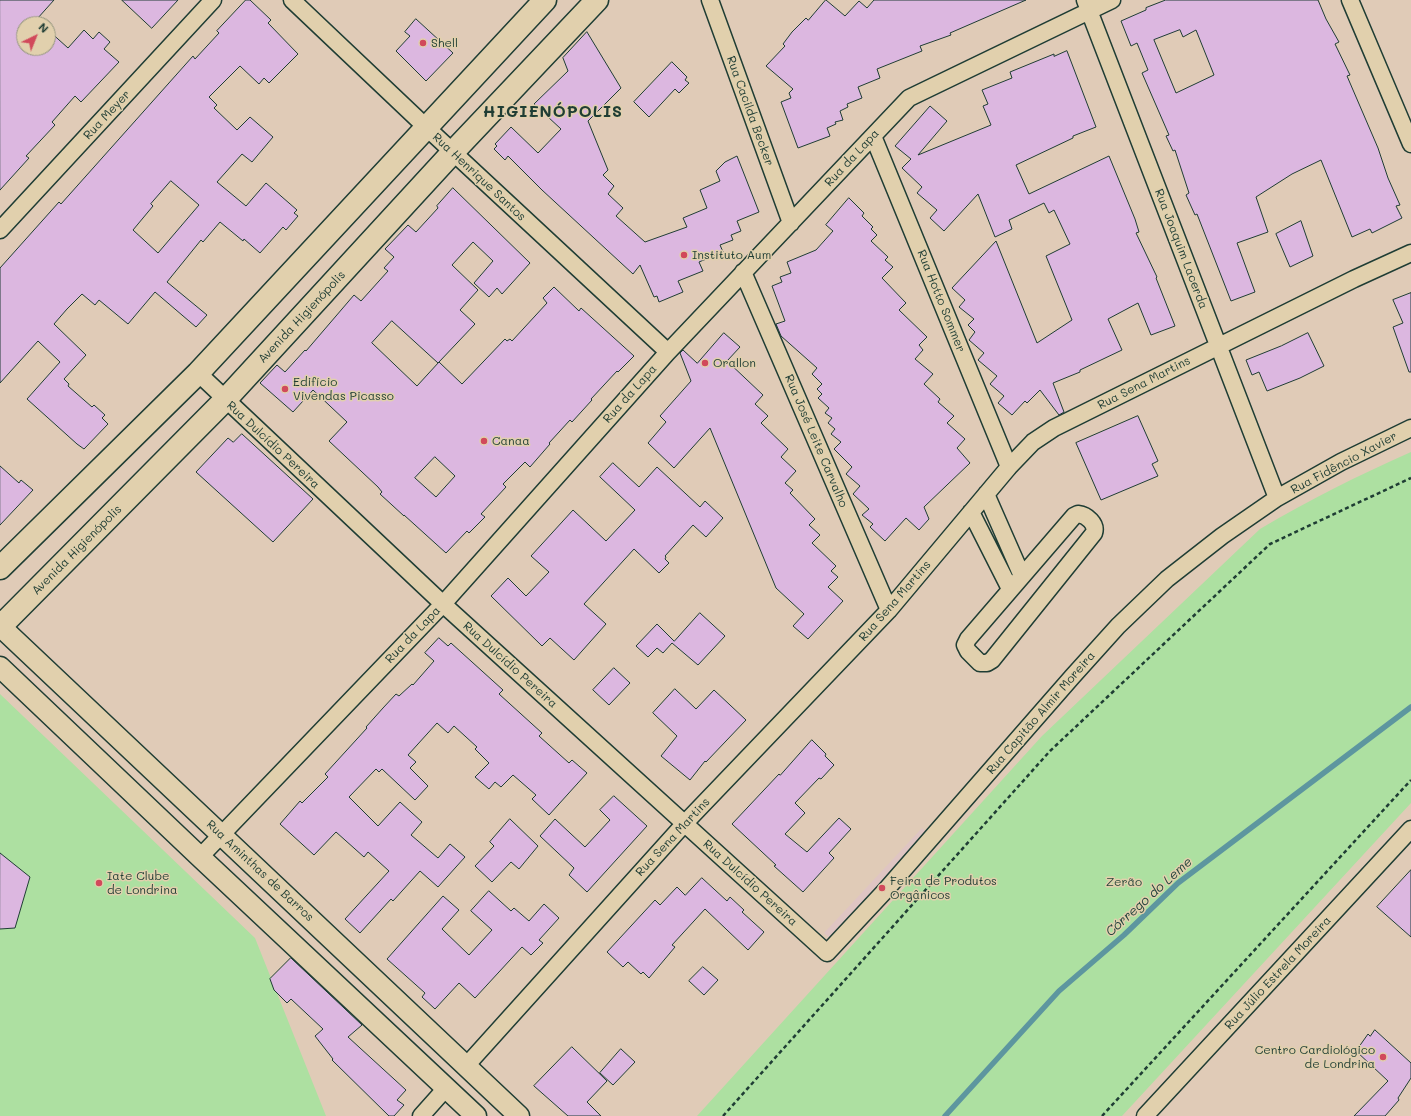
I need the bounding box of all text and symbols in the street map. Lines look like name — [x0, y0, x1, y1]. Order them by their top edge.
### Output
north arrow — [16, 16, 56, 56]
text: N — [36, 19, 52, 36]
place label: Shell — [431, 36, 458, 50]
marker: Shell — [418, 38, 428, 48]
street label: Rua Cacilda Becker — [723, 54, 777, 168]
street label: Rua Meyer — [80, 87, 134, 143]
district label: HIGIENÓPOLIS — [483, 102, 623, 122]
street label: Rua da Lapa — [822, 126, 882, 190]
street label: Rua Henrique Santos — [429, 130, 529, 224]
street label: Rua Joaquim Lacerda — [1151, 187, 1211, 311]
place label: Instituto Aum — [692, 248, 771, 262]
street label: Rua Hotto Sommer — [914, 248, 968, 354]
marker: Instituto Aum — [679, 250, 689, 260]
street label: Avenida Higienópolis — [255, 268, 349, 366]
street label: Rua Sena Martins — [1095, 353, 1193, 413]
place label: Orallon — [713, 356, 756, 370]
marker: Orallon — [700, 358, 710, 368]
street label: Rua da Lapa — [600, 362, 660, 426]
street label: Rua José Leite Carvalho — [781, 372, 851, 510]
place label: Edifício Vivendas Picasso — [293, 375, 394, 403]
marker: Edifício Vivendas Picasso — [280, 384, 290, 394]
street label: Rua Dulcídio Pereira — [224, 398, 322, 492]
street label: Rua Fidêncio Xavier — [1288, 429, 1400, 497]
place label: Canaa — [492, 434, 530, 448]
marker: Canaa — [479, 436, 489, 446]
street label: Avenida Higienópolis — [29, 502, 125, 598]
street label: Rua Sena Martins — [856, 558, 934, 644]
street label: Rua da Lapa — [382, 604, 444, 666]
street label: Rua Dulcídio Pereira — [460, 619, 560, 711]
street label: Rua Capitão Almir Moreira — [984, 649, 1098, 777]
street label: Rua Sena Martins — [633, 795, 713, 879]
street label: Rua Aminthas de Barros — [203, 817, 317, 925]
street label: Rua Dulcídio Pereira — [700, 837, 800, 929]
water label: Córrego do Leme — [1103, 854, 1195, 940]
place label: Iate Clube de Londrina — [107, 869, 177, 897]
place label: Feira de Produtos Orgânicos — [890, 874, 997, 902]
park label: Zerão — [1106, 875, 1142, 889]
marker: Iate Clube de Londrina — [94, 878, 104, 888]
marker: Feira de Produtos Orgânicos — [877, 883, 887, 893]
street label: Rua Júlio Estrela Moreira — [1222, 913, 1334, 1033]
place label: Centro Cardiológico de Londrina — [1255, 1043, 1375, 1071]
marker: Centro Cardiológico de Londrina — [1378, 1052, 1388, 1062]

